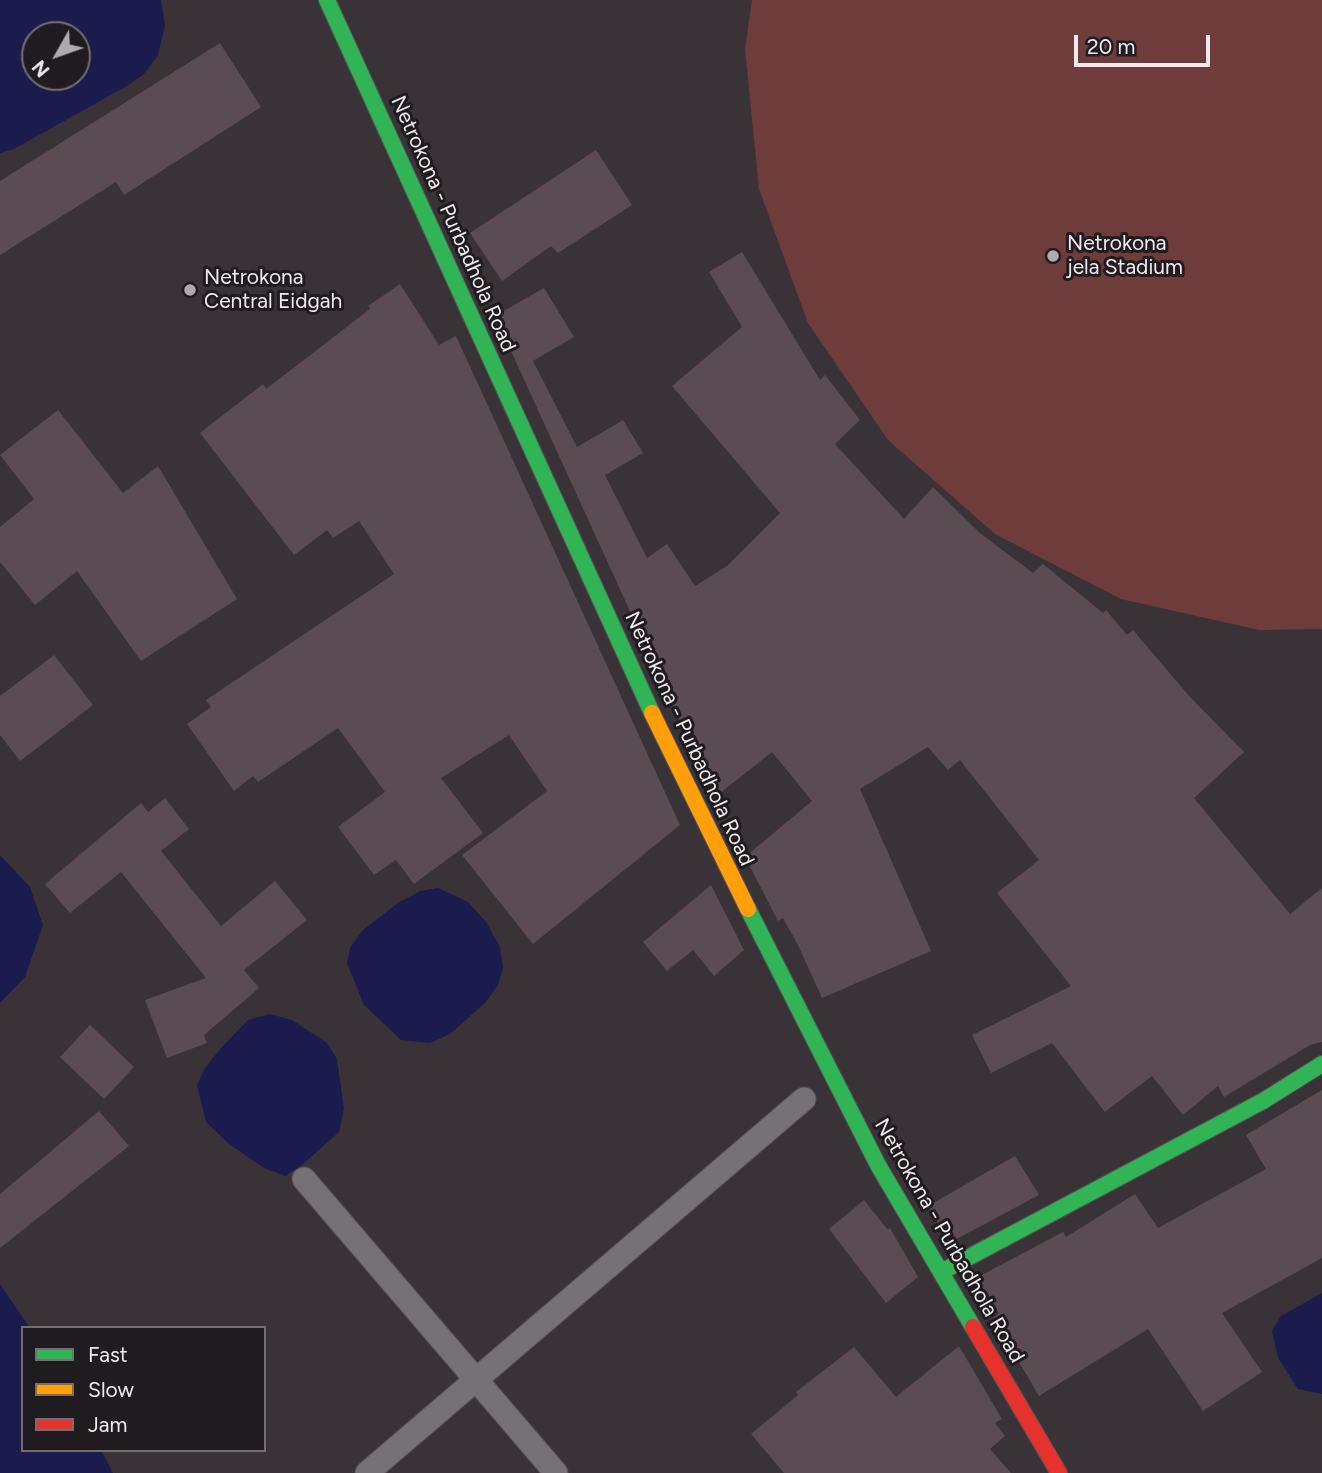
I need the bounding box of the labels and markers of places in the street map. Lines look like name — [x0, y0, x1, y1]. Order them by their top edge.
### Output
place label: Netrokona jela Stadium — [1067, 231, 1183, 281]
marker: Netrokona jela Stadium — [1045, 248, 1061, 264]
place label: Netrokona Central Eidgah — [204, 265, 342, 315]
marker: Netrokona Central Eidgah — [182, 282, 198, 298]

